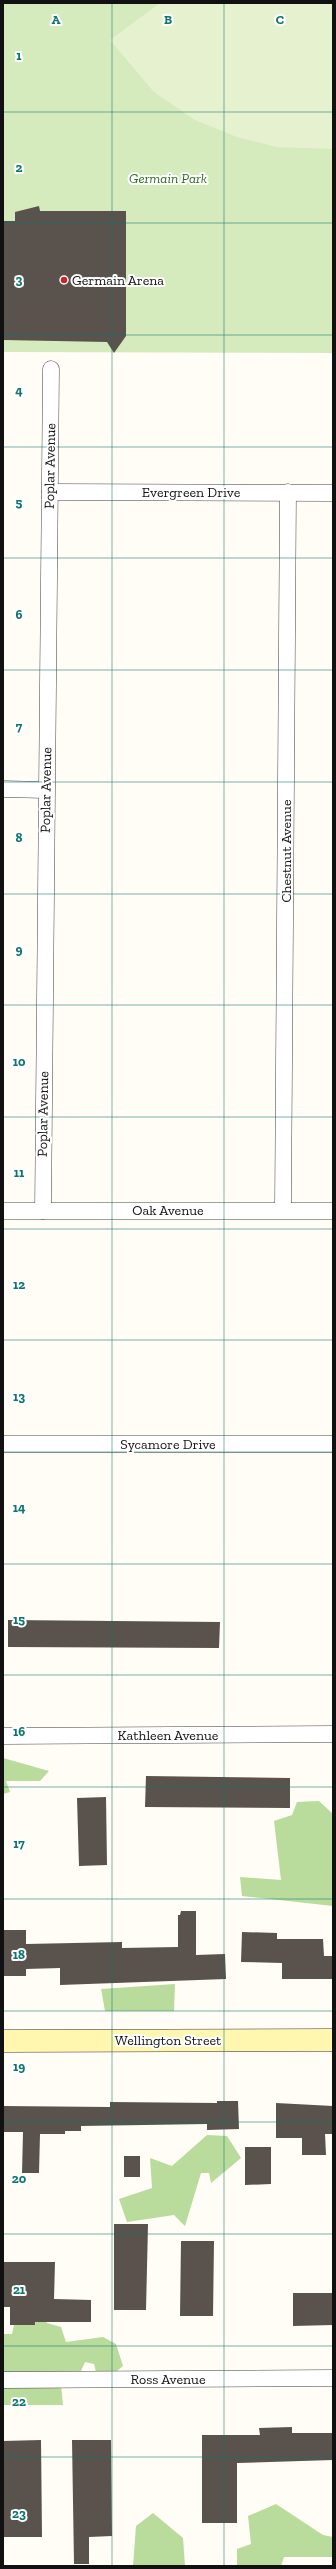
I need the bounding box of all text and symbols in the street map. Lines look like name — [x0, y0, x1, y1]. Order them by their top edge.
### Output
text: A — [52, 12, 61, 27]
text: B — [164, 12, 172, 27]
text: C — [276, 12, 284, 27]
text: 1 — [16, 48, 22, 63]
text: 2 — [16, 160, 23, 175]
park label: Germain Park — [129, 170, 207, 187]
text: 3 — [16, 272, 23, 287]
place label: Germain Arena — [72, 272, 164, 289]
marker: Germain Arena — [59, 275, 69, 285]
text: 4 — [15, 383, 23, 398]
street label: Poplar Avenue — [41, 423, 59, 509]
street label: Evergreen Drive — [142, 484, 241, 501]
text: 5 — [16, 495, 23, 510]
text: 6 — [16, 607, 23, 622]
text: 7 — [16, 719, 23, 734]
street label: Poplar Avenue — [37, 747, 55, 833]
street label: Chestnut Avenue — [278, 799, 295, 902]
text: 8 — [15, 830, 23, 845]
text: 9 — [16, 942, 23, 957]
text: 10 — [13, 1054, 26, 1069]
street label: Poplar Avenue — [34, 1071, 52, 1157]
text: 11 — [14, 1165, 25, 1180]
street label: Oak Avenue — [132, 1202, 204, 1219]
text: 12 — [13, 1277, 25, 1292]
text: 13 — [13, 1389, 25, 1404]
street label: Sycamore Drive — [120, 1436, 216, 1453]
text: 14 — [13, 1500, 26, 1515]
text: 15 — [13, 1612, 25, 1627]
text: 16 — [13, 1724, 25, 1739]
street label: Kathleen Avenue — [118, 1727, 219, 1744]
text: 17 — [13, 1836, 25, 1851]
text: 18 — [13, 1947, 25, 1962]
street label: Wellington Street — [115, 2032, 222, 2049]
text: 19 — [13, 2059, 25, 2074]
text: 20 — [12, 2171, 27, 2186]
text: 21 — [13, 2282, 26, 2297]
street label: Ross Avenue — [130, 2371, 206, 2388]
text: 22 — [12, 2394, 26, 2409]
text: 23 — [12, 2506, 26, 2521]

